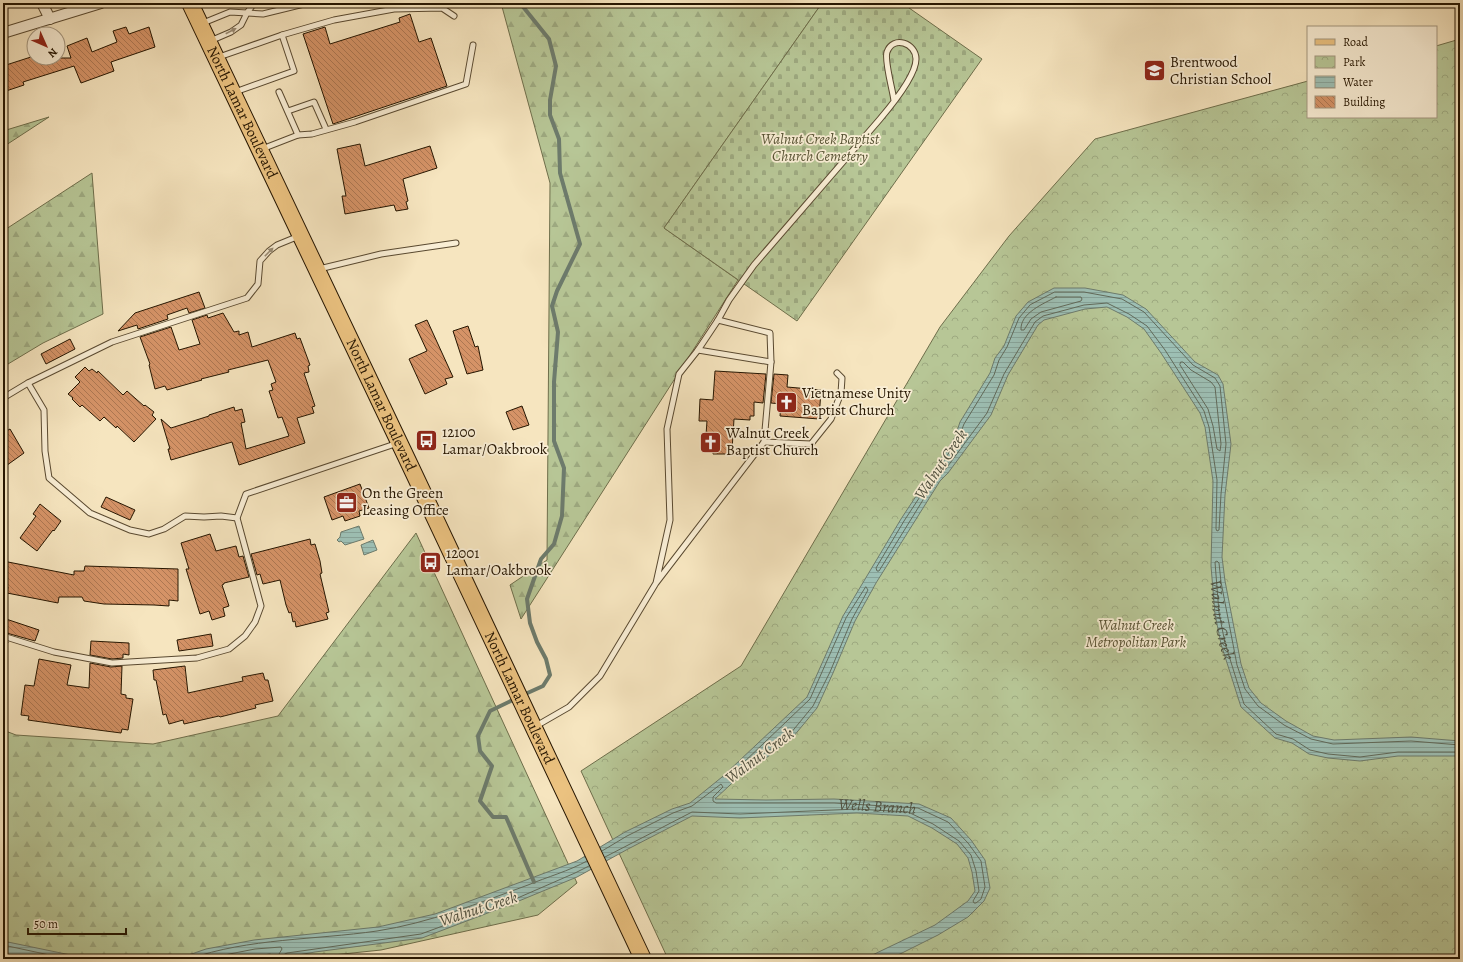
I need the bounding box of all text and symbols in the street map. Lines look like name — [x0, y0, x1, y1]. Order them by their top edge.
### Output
north arrow — [26, 26, 66, 66]
legend — [1307, 26, 1437, 118]
one-way arrow — [225, 28, 237, 34]
text: Road — [1343, 34, 1369, 50]
street label: North Lamar Boulevard — [202, 43, 283, 182]
text: N — [45, 45, 61, 61]
place label: Brentwood Christian School — [1170, 52, 1272, 89]
text: Park — [1343, 54, 1366, 70]
school or university icon: Brentwood Christian School — [1142, 58, 1168, 84]
text: Water — [1342, 74, 1373, 90]
text: Building — [1343, 94, 1385, 110]
park label: Walnut Creek Baptist Church Cemetery — [761, 129, 880, 166]
one-way arrow — [264, 247, 274, 257]
street label: North Lamar Boulevard — [341, 335, 422, 475]
place label: Vietnamese Unity Baptist Church — [801, 383, 911, 420]
church icon: Vietnamese Unity Baptist Church — [774, 389, 800, 415]
place label: 12100 Lamar/Oakbrook — [442, 422, 548, 459]
place label: Walnut Creek Baptist Church — [725, 423, 818, 460]
water label: Walnut Creek — [909, 425, 973, 504]
bus stop icon: 12100 Lamar/Oakbrook — [413, 428, 439, 454]
church icon: Walnut Creek Baptist Church — [697, 429, 723, 455]
place label: On the Green Leasing Office — [362, 483, 449, 520]
office icon: On the Green Leasing Office — [333, 489, 359, 515]
place label: 12001 Lamar/Oakbrook — [446, 543, 552, 580]
bus stop icon: 12001 Lamar/Oakbrook — [417, 549, 443, 575]
water label: Walnut Creek — [1204, 579, 1240, 663]
park label: Walnut Creek Metropolitan Park — [1086, 615, 1187, 652]
street label: North Lamar Boulevard — [480, 628, 560, 768]
water label: Walnut Creek — [721, 723, 798, 789]
water label: Wells Branch — [838, 793, 917, 820]
water label: Walnut Creek — [437, 886, 520, 932]
scale bar — [28, 910, 126, 936]
text: 50 m — [34, 916, 58, 932]

